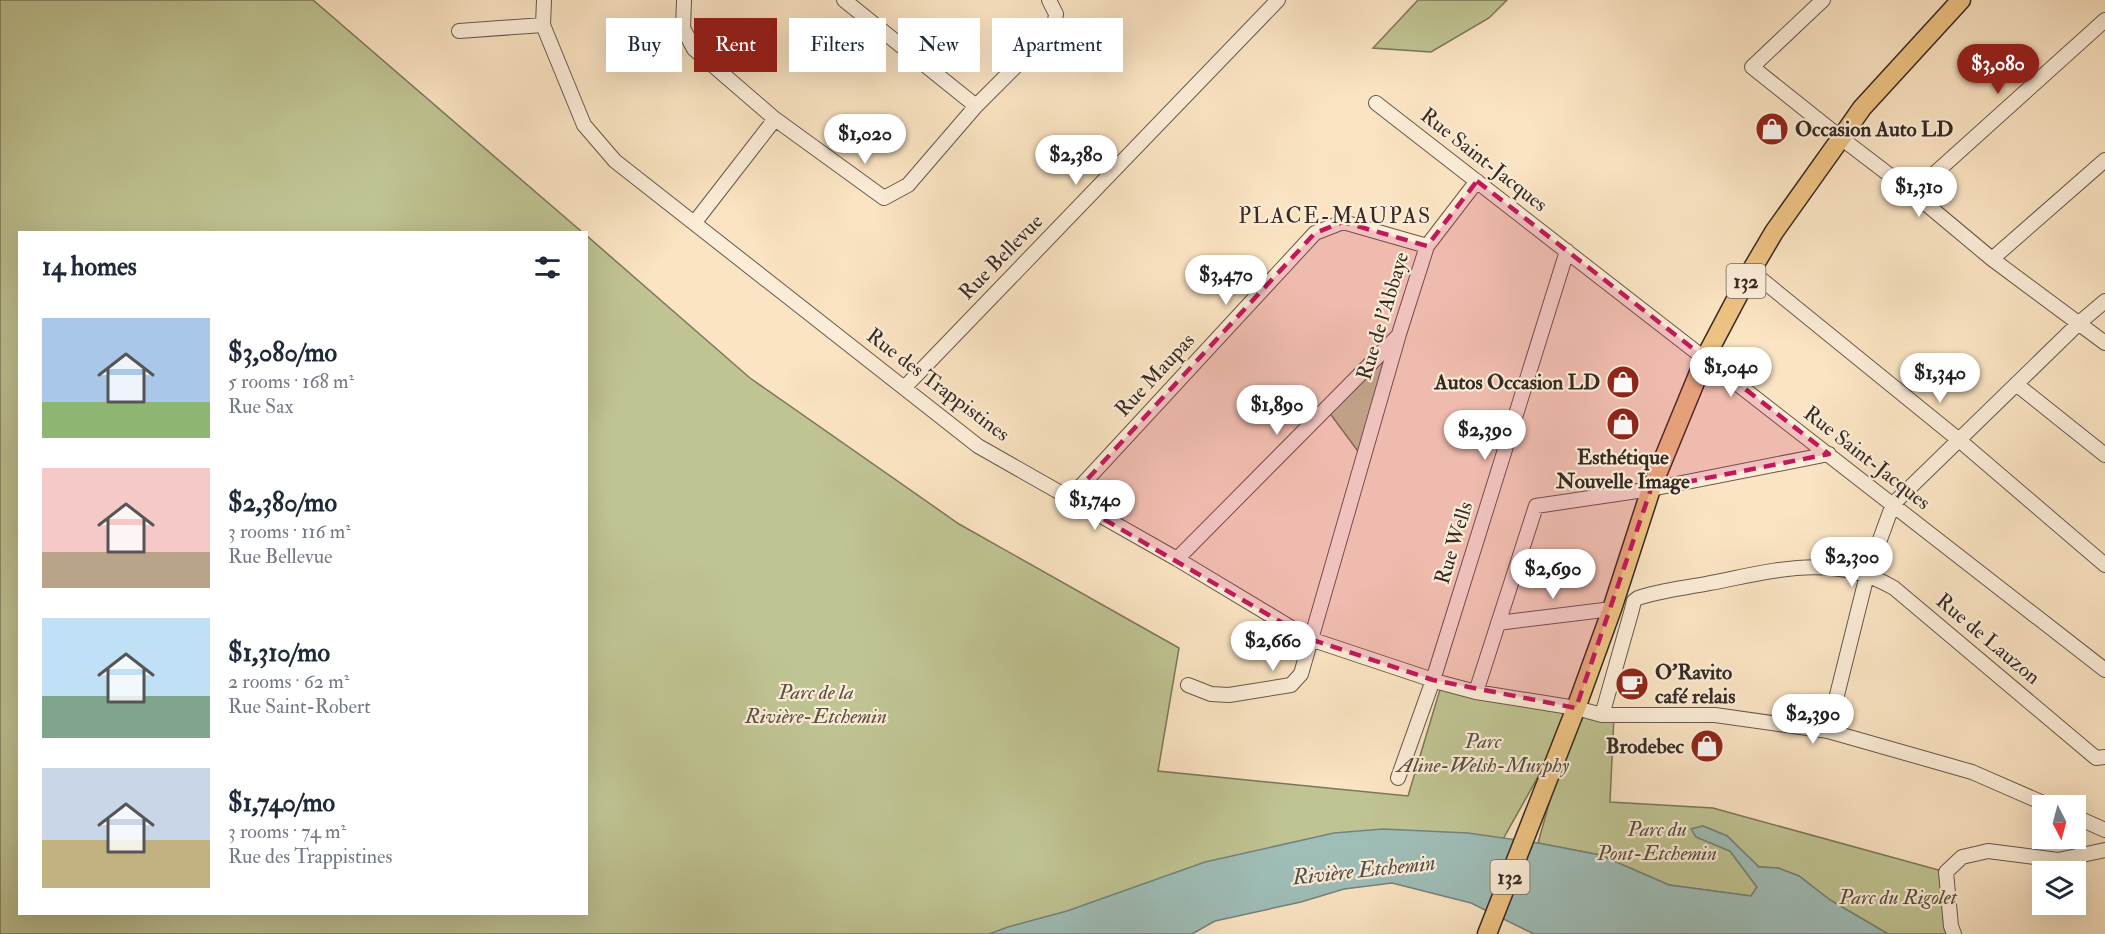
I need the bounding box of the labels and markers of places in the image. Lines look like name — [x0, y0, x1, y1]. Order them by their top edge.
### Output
pin: $3,080 — [1949, 44, 2047, 95]
shop icon: Occasion Auto LD — [1754, 111, 1790, 147]
pin: $1,020 — [816, 114, 914, 165]
place label: Occasion Auto LD — [1795, 116, 1953, 143]
pin: $2,380 — [1027, 135, 1125, 186]
pin: $1,310 — [1870, 167, 1968, 218]
pin: $3,470 — [1177, 255, 1275, 306]
pin: $1,040 — [1682, 347, 1780, 398]
pin: $1,340 — [1891, 353, 1989, 404]
shop icon: Autos Occasion LD — [1605, 364, 1641, 400]
place label: Autos Occasion LD — [1434, 369, 1600, 396]
pin: $1,890 — [1228, 385, 1326, 436]
shop icon: Esthétique Nouvelle Image — [1605, 406, 1641, 442]
pin: $2,390 — [1436, 410, 1534, 461]
place label: Esthétique Nouvelle Image — [1555, 444, 1690, 495]
pin: $1,740 — [1046, 480, 1144, 531]
pin: $2,300 — [1803, 537, 1901, 588]
pin: $2,690 — [1504, 549, 1602, 600]
pin: $2,660 — [1224, 621, 1322, 672]
place label: O'Ravito café relais — [1655, 659, 1735, 710]
cafe icon: O'Ravito café relais — [1614, 666, 1650, 702]
pin: $2,390 — [1764, 694, 1862, 745]
shop icon: Brodebec — [1689, 728, 1725, 764]
place label: Brodebec — [1606, 733, 1685, 760]

